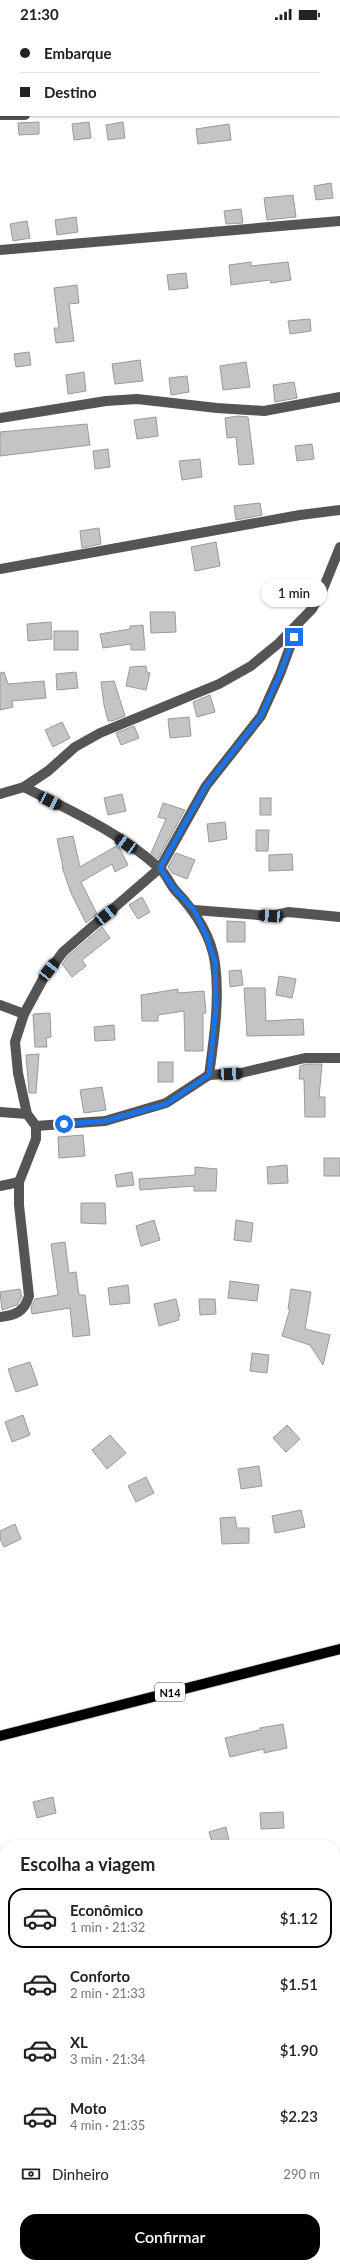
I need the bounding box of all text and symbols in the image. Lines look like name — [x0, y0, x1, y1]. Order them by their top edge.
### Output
text: 21:30 — [20, 5, 59, 23]
text: Embarque — [44, 44, 112, 62]
text: Destino — [44, 83, 97, 101]
callout: 1 min — [261, 579, 327, 607]
text: 1 min — [278, 585, 310, 601]
route end — [285, 628, 303, 646]
car — [37, 790, 63, 812]
car — [113, 832, 139, 856]
car — [93, 903, 119, 927]
car — [259, 909, 283, 923]
car — [37, 957, 61, 983]
car — [218, 1067, 242, 1081]
route start — [55, 1115, 73, 1133]
road number: N14 — [155, 1683, 185, 1701]
text: Escolha a viagem — [20, 1853, 155, 1875]
icon: car — [22, 1900, 58, 1936]
text: Econômico — [70, 1901, 143, 1919]
text: $1.12 — [280, 1909, 318, 1927]
text: 1 min · 21:32 — [70, 1919, 145, 1935]
icon: car — [22, 1966, 58, 2002]
text: Conforto — [70, 1967, 130, 1985]
text: $1.51 — [280, 1975, 318, 1993]
text: 2 min · 21:33 — [70, 1985, 145, 2001]
icon: car — [22, 2032, 58, 2068]
text: XL — [70, 2033, 88, 2051]
text: $1.90 — [280, 2041, 318, 2059]
text: 3 min · 21:34 — [70, 2051, 145, 2067]
icon: car — [22, 2098, 58, 2134]
text: Moto — [70, 2099, 107, 2117]
text: $2.23 — [280, 2107, 318, 2125]
text: 4 min · 21:35 — [70, 2117, 145, 2133]
icon: cash — [20, 2163, 42, 2185]
text: Dinheiro — [52, 2165, 109, 2183]
text: 290 m — [283, 2166, 320, 2182]
button: Confirmar — [20, 2214, 320, 2260]

